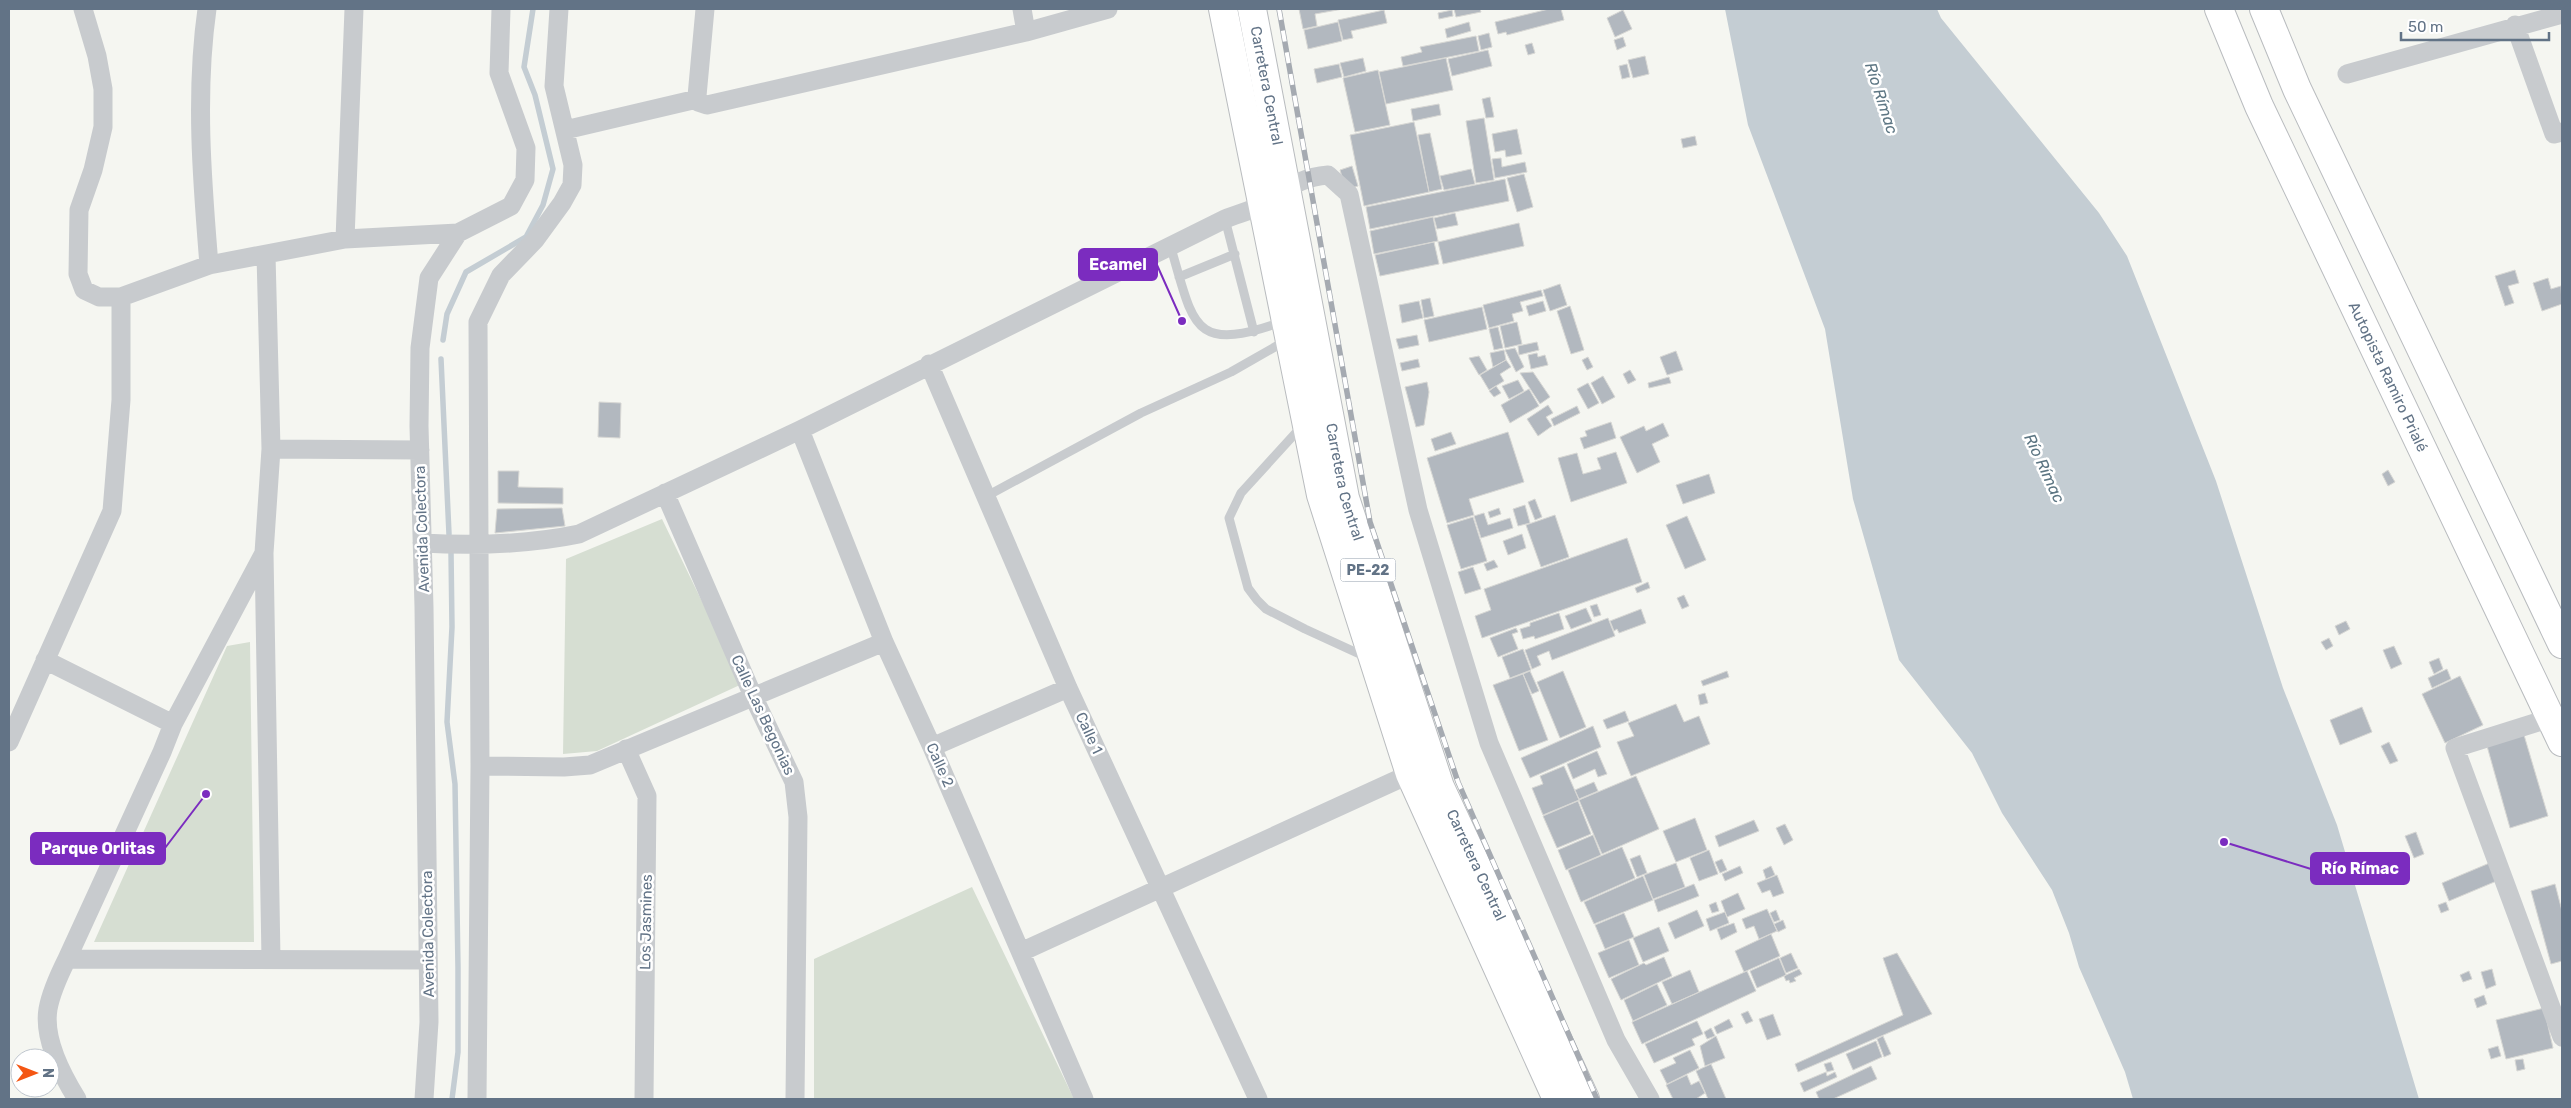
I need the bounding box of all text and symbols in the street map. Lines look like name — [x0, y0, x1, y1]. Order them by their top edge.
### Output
scale bar — [2401, 10, 2548, 42]
text: 50 m — [2408, 18, 2443, 36]
street label: Carretera Central — [1246, 25, 1287, 147]
water label: Río Rímac — [1861, 60, 1902, 137]
callout: Ecamel — [1079, 249, 1157, 280]
text: Ecamel — [1089, 255, 1147, 274]
street label: Autopista Ramiro Prialé — [2345, 299, 2431, 455]
street label: Carretera Central — [1322, 422, 1367, 543]
water label: Río Rímac — [2020, 431, 2069, 506]
street label: Avenida Colectora — [411, 465, 433, 593]
road number: PE-22 — [1340, 558, 1396, 582]
street label: Calle Las Begonias — [727, 652, 799, 778]
street label: Calle 1 — [1072, 709, 1106, 757]
street label: Calle 2 — [922, 740, 958, 790]
street label: Carretera Central — [1443, 807, 1510, 923]
callout: Parque Orlitas — [31, 833, 165, 864]
text: Parque Orlitas — [41, 839, 155, 858]
callout: Río Rímac — [2311, 853, 2409, 884]
text: Río Rímac — [2321, 859, 2399, 878]
street label: Avenida Colectora — [418, 870, 438, 998]
street label: Los Jasmines — [636, 874, 656, 970]
north arrow — [10, 1048, 60, 1098]
text: N — [39, 1068, 56, 1078]

